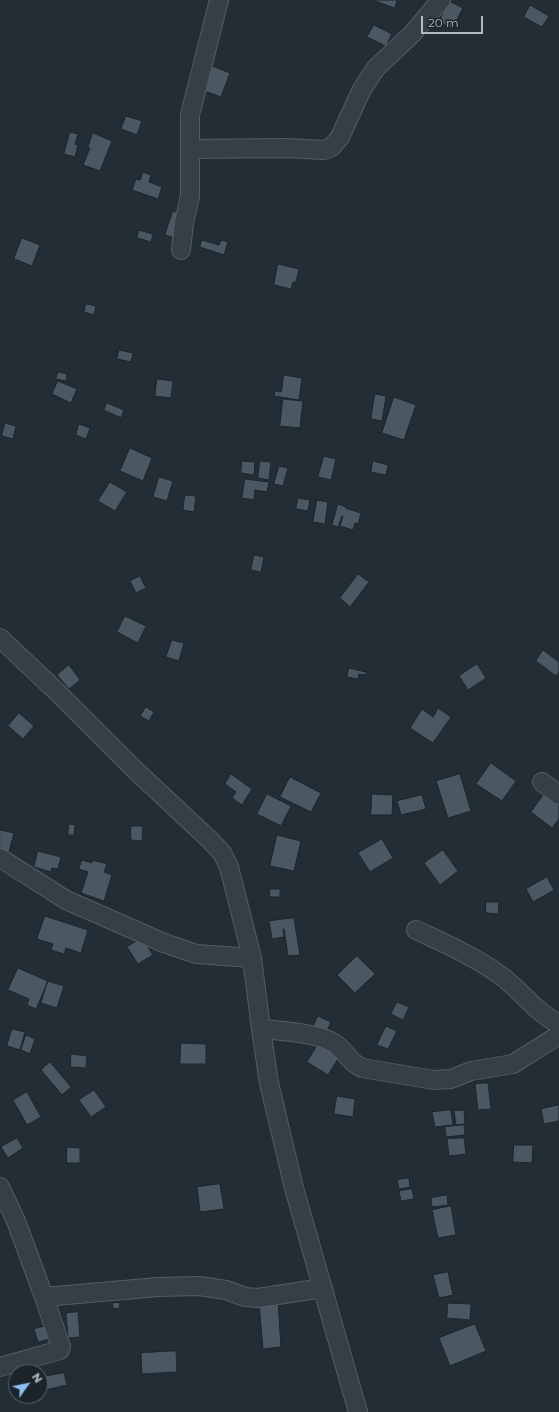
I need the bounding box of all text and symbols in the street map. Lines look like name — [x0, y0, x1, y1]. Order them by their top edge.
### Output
scale bar — [423, 8, 485, 34]
text: 20 m — [428, 15, 459, 30]
north arrow — [8, 1364, 48, 1404]
text: N — [29, 1370, 46, 1386]

